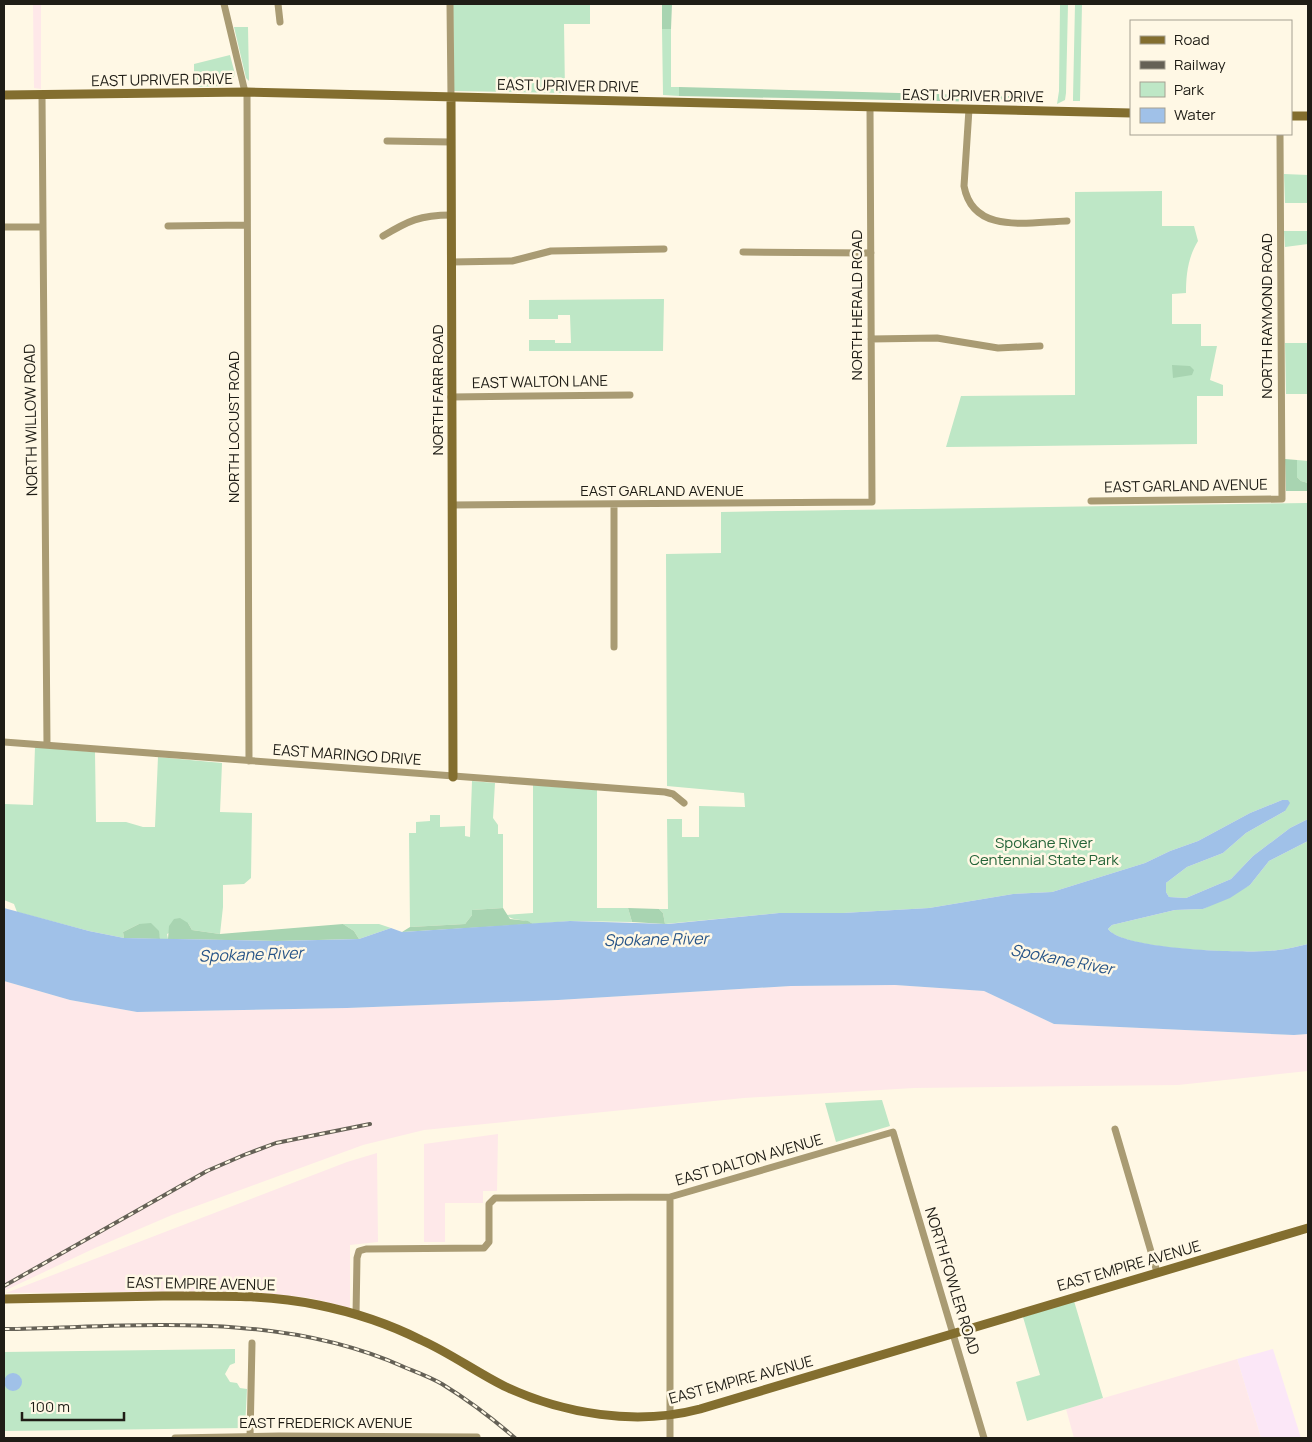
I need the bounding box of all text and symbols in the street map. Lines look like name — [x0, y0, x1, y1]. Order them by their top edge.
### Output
legend — [1130, 20, 1292, 135]
text: Road — [1174, 29, 1210, 50]
text: Railway — [1174, 54, 1226, 75]
street label: EAST UPRIVER DRIVE — [91, 68, 233, 91]
street label: EAST UPRIVER DRIVE — [497, 74, 639, 97]
text: Park — [1174, 79, 1204, 100]
street label: EAST UPRIVER DRIVE — [902, 84, 1044, 107]
text: Water — [1174, 104, 1216, 125]
street label: NORTH HERALD ROAD — [846, 230, 867, 380]
street label: NORTH RAYMOND ROAD — [1256, 233, 1277, 399]
street label: NORTH FARR ROAD — [427, 324, 448, 456]
street label: NORTH WILLOW ROAD — [19, 344, 42, 496]
street label: NORTH LOCUST ROAD — [223, 351, 244, 503]
street label: EAST WALTON LANE — [472, 370, 608, 393]
street label: EAST GARLAND AVENUE — [1104, 474, 1268, 497]
street label: EAST GARLAND AVENUE — [580, 480, 744, 501]
street label: EAST MARINGO DRIVE — [272, 739, 422, 770]
park label: Spokane River Centennial State Park — [969, 832, 1119, 870]
water label: Spokane River — [604, 927, 711, 951]
water label: Spokane River — [1009, 938, 1118, 980]
water label: Spokane River — [198, 941, 306, 967]
street label: EAST DALTON AVENUE — [673, 1128, 825, 1191]
street label: NORTH FOWLER ROAD — [920, 1205, 985, 1357]
street label: EAST EMPIRE AVENUE — [1055, 1235, 1203, 1296]
street label: EAST EMPIRE AVENUE — [127, 1272, 276, 1295]
street label: EAST EMPIRE AVENUE — [666, 1350, 815, 1409]
scale bar — [22, 1390, 125, 1422]
text: 100 m — [30, 1396, 70, 1417]
street label: EAST FREDERICK AVENUE — [239, 1412, 413, 1433]

